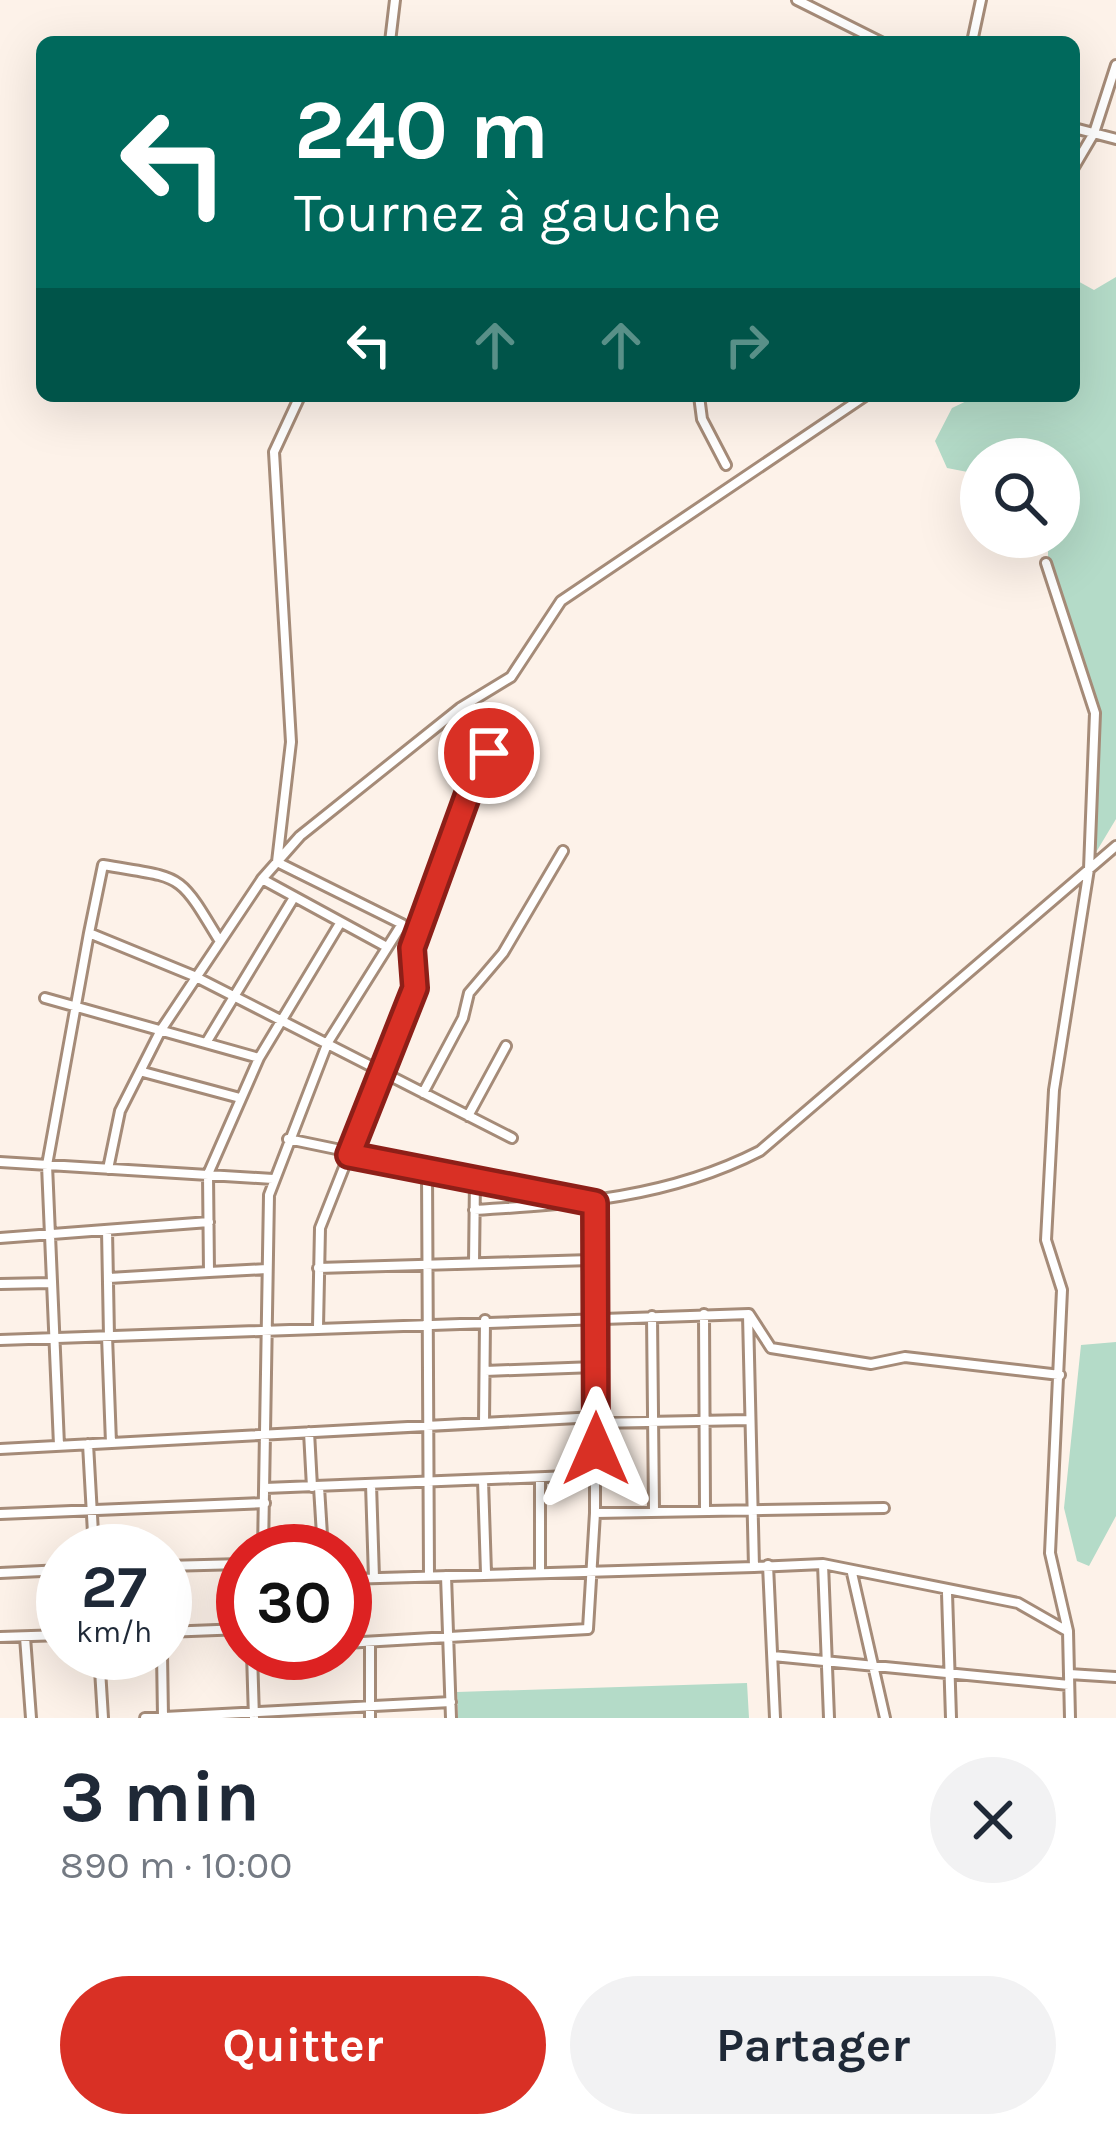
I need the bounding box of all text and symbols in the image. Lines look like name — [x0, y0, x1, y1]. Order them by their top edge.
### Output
text: 240 m — [294, 81, 549, 179]
icon: left — [96, 84, 252, 240]
text: Tournez à gauche — [294, 181, 721, 245]
icon: left — [336, 312, 402, 378]
icon: ahead — [462, 312, 528, 378]
icon: ahead — [588, 312, 654, 378]
icon: right — [714, 312, 780, 378]
map controls — [960, 438, 1080, 558]
button: search — [960, 438, 1080, 558]
pin — [438, 702, 540, 804]
icon: arrive — [456, 720, 522, 786]
position arrow — [533, 1386, 659, 1512]
speed limit sign: 30 — [216, 1524, 372, 1680]
text: 27 — [81, 1552, 147, 1622]
text: km/h — [76, 1614, 152, 1650]
text: 3 min — [60, 1755, 260, 1839]
button: close — [930, 1757, 1056, 1883]
text: 890 m · 10:00 — [60, 1842, 292, 1888]
button: Quitter — [60, 1976, 546, 2114]
button: Partager — [570, 1976, 1056, 2114]

